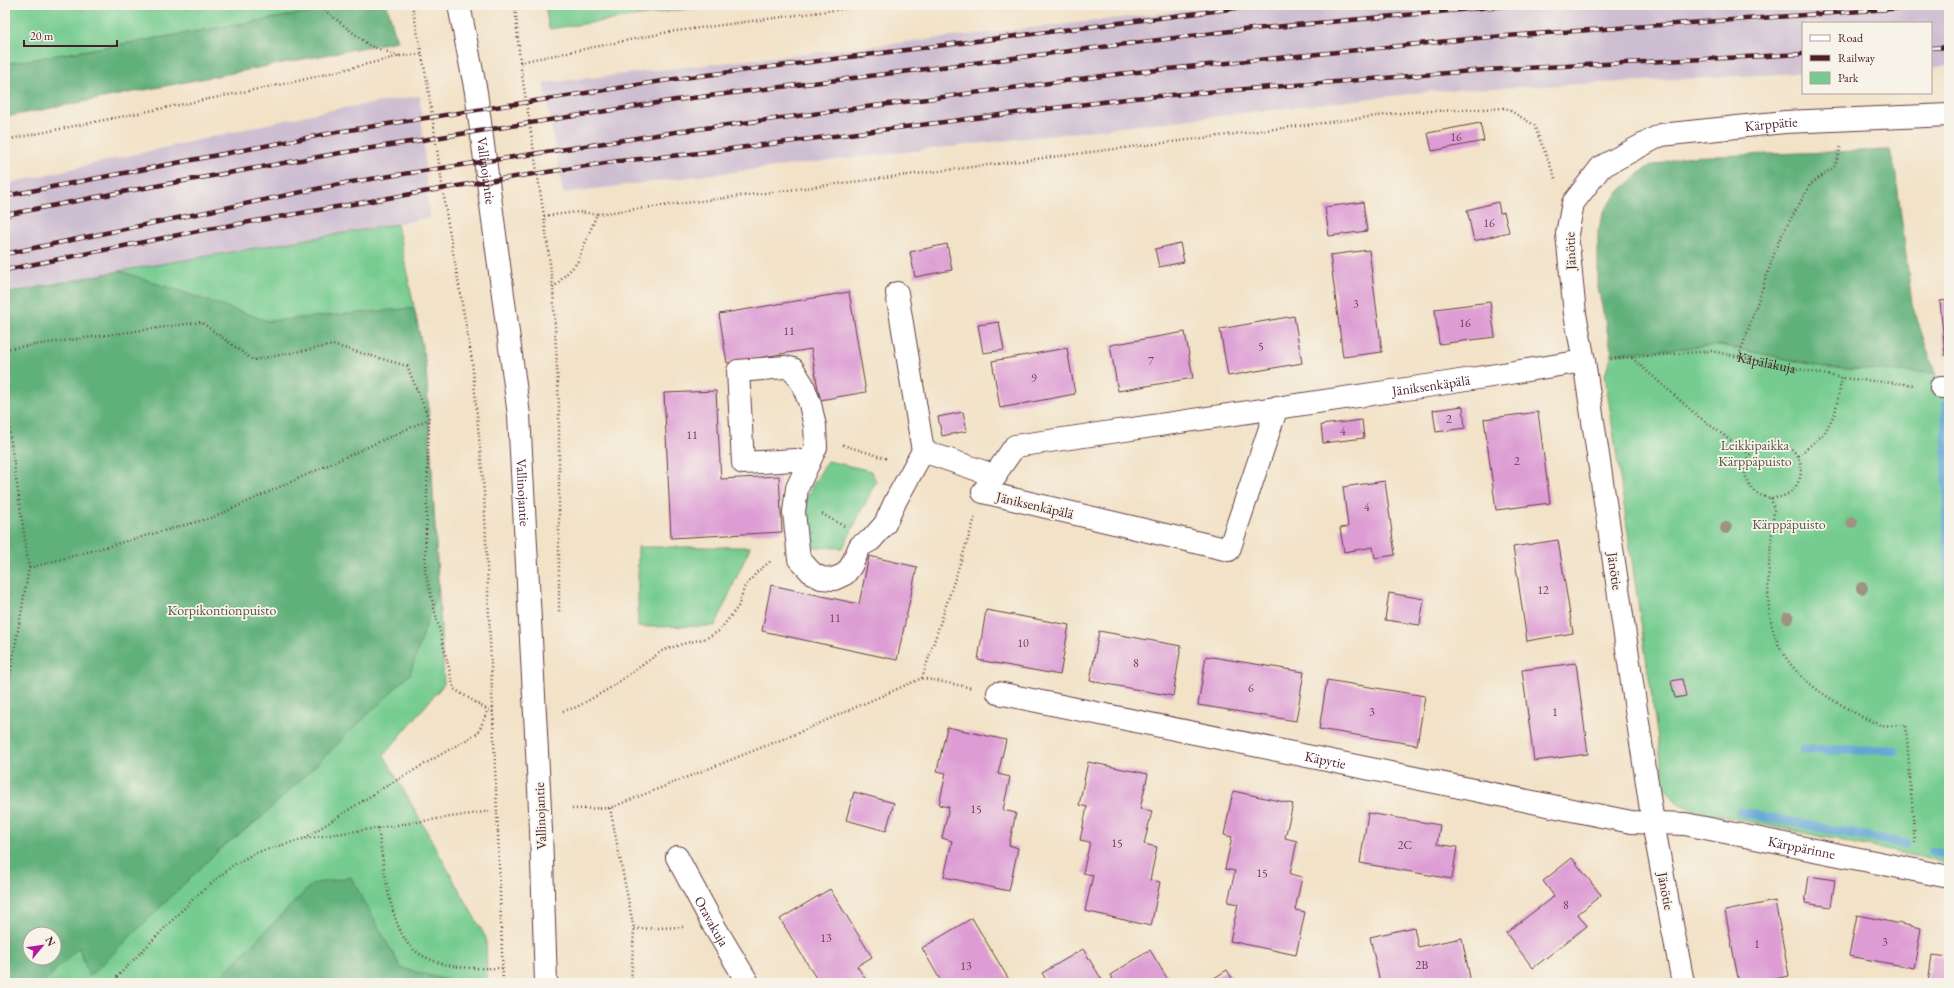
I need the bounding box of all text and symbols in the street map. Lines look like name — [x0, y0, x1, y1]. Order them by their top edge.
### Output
scale bar — [24, 22, 117, 48]
legend — [1802, 22, 1932, 94]
text: 20 m — [30, 28, 54, 44]
text: Road — [1838, 30, 1864, 46]
text: Railway — [1838, 50, 1876, 66]
text: Park — [1838, 70, 1859, 86]
street label: Kärppätie — [1744, 112, 1798, 135]
house number: 16 — [1450, 129, 1462, 145]
street label: Vallinojantie — [473, 136, 500, 206]
house number: 16 — [1483, 215, 1495, 231]
street label: Jänötie — [1560, 231, 1580, 271]
house number: 3 — [1353, 296, 1359, 312]
house number: 16 — [1459, 315, 1471, 331]
house number: 11 — [783, 323, 795, 339]
house number: 5 — [1258, 338, 1264, 354]
street label: Käpäläkuja — [1736, 348, 1798, 377]
house number: 7 — [1148, 353, 1154, 369]
house number: 9 — [1031, 370, 1037, 386]
street label: Jäniksenkäpälä — [1390, 370, 1472, 400]
house number: 2 — [1446, 411, 1452, 427]
house number: 4 — [1340, 423, 1346, 439]
house number: 11 — [686, 427, 698, 443]
park label: Leikkipaikka Kärppäpuisto — [1718, 436, 1792, 470]
house number: 2 — [1514, 453, 1520, 469]
street label: Vallinojantie — [512, 458, 534, 527]
street label: Jäniksenkäpälä — [994, 487, 1076, 523]
house number: 4 — [1364, 499, 1370, 515]
park label: Kärppäpuisto — [1752, 515, 1826, 533]
street label: Jänötie — [1603, 550, 1627, 592]
house number: 12 — [1537, 582, 1549, 598]
park label: Korpikontionpuisto — [168, 601, 276, 619]
house number: 11 — [829, 610, 841, 626]
house number: 10 — [1017, 635, 1029, 651]
house number: 8 — [1133, 655, 1139, 671]
house number: 6 — [1248, 680, 1254, 696]
house number: 3 — [1369, 704, 1375, 720]
house number: 1 — [1552, 704, 1558, 720]
street label: Käpytie — [1303, 747, 1348, 773]
street label: Vallinojantie — [530, 781, 550, 850]
house number: 15 — [970, 801, 982, 817]
street label: Kärppärinne — [1766, 832, 1837, 863]
house number: 15 — [1111, 835, 1123, 851]
house number: 2C — [1398, 837, 1412, 853]
house number: 15 — [1256, 865, 1268, 881]
street label: Jänötie — [1653, 870, 1679, 912]
street label: Oravakuja — [691, 893, 733, 950]
house number: 8 — [1563, 897, 1569, 913]
north arrow — [22, 926, 62, 966]
house number: 13 — [820, 930, 832, 946]
text: N — [42, 934, 59, 949]
house number: 3 — [1882, 934, 1888, 950]
house number: 1 — [1754, 936, 1760, 952]
house number: 2B — [1416, 957, 1428, 973]
house number: 13 — [960, 958, 972, 974]

